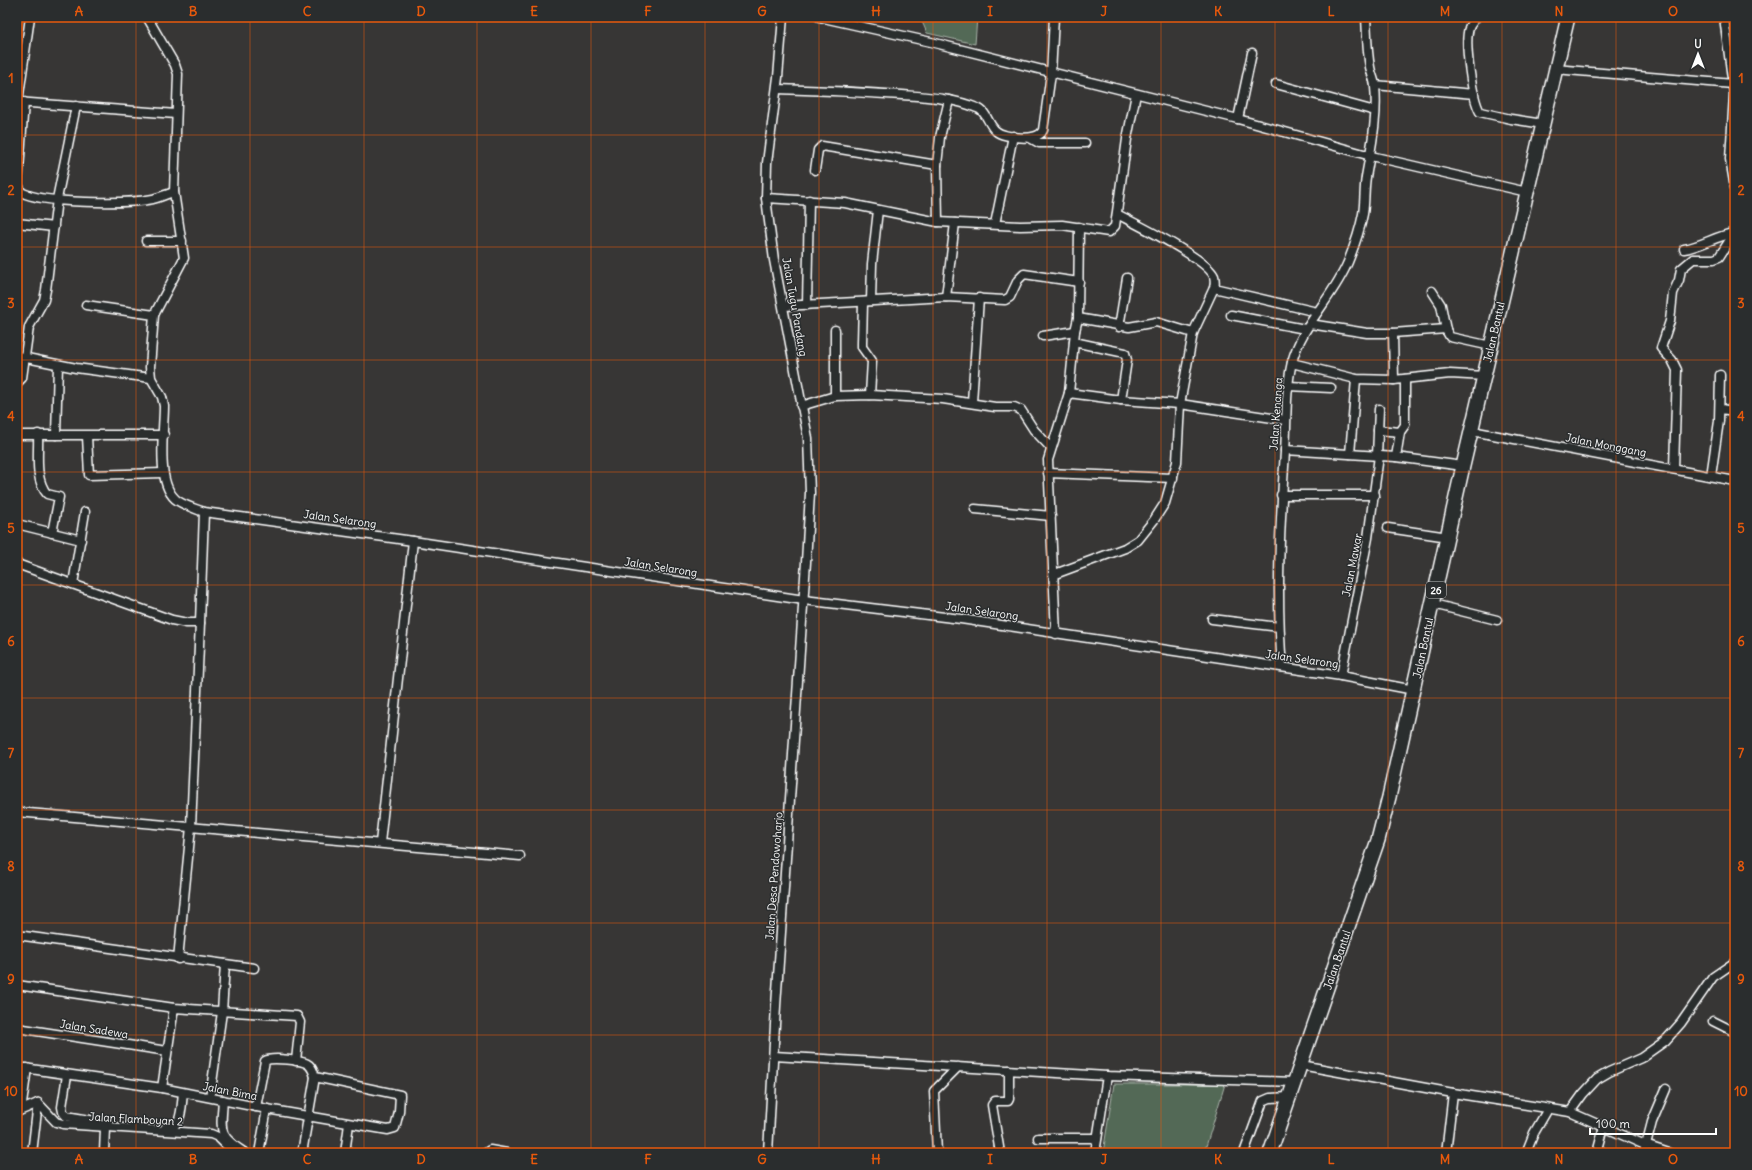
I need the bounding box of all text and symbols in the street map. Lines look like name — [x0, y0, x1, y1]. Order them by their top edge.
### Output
text: A — [75, 3, 84, 20]
text: B — [189, 3, 198, 20]
text: C — [303, 3, 312, 20]
text: D — [416, 3, 426, 20]
text: E — [530, 3, 538, 20]
text: F — [644, 3, 652, 20]
text: G — [757, 3, 767, 20]
text: H — [871, 3, 881, 20]
text: I — [987, 3, 993, 20]
text: J — [1101, 3, 1108, 20]
text: K — [1214, 3, 1223, 20]
text: L — [1327, 3, 1335, 20]
text: M — [1440, 3, 1450, 20]
text: N — [1555, 3, 1563, 20]
text: O — [1668, 3, 1678, 20]
north arrow — [1678, 34, 1718, 74]
text: U — [1694, 37, 1702, 51]
text: 1 — [8, 70, 14, 87]
text: 1 — [1738, 70, 1744, 87]
text: 2 — [7, 182, 15, 199]
text: 2 — [1737, 182, 1745, 199]
street label: Jalan Tugu Pandang — [779, 256, 811, 358]
text: 3 — [7, 295, 15, 312]
text: 3 — [1737, 295, 1745, 312]
street label: Jalan Bantul — [1480, 300, 1508, 364]
street label: Jalan Kenanga — [1266, 377, 1286, 451]
text: 4 — [7, 408, 15, 425]
text: 4 — [1737, 408, 1745, 425]
street label: Jalan Monggang — [1564, 430, 1648, 460]
street label: Jalan Selarong — [303, 507, 377, 531]
text: 5 — [7, 520, 15, 537]
text: 5 — [1737, 520, 1745, 537]
street label: Jalan Mawar — [1339, 532, 1365, 598]
street label: Jalan Selarong — [624, 554, 698, 580]
road number: 26 — [1426, 582, 1446, 598]
street label: Jalan Selarong — [945, 599, 1019, 623]
street label: Jalan Bantul — [1410, 616, 1436, 680]
text: 6 — [7, 633, 15, 650]
text: 6 — [1737, 633, 1745, 650]
street label: Jalan Selarong — [1265, 647, 1339, 671]
text: 7 — [8, 745, 15, 762]
text: 7 — [1738, 745, 1745, 762]
street label: Jalan Desa Pendowoharjo — [763, 811, 785, 941]
text: 8 — [7, 858, 15, 875]
text: 8 — [1737, 858, 1745, 875]
street label: Jalan Bantul — [1320, 928, 1354, 992]
text: 9 — [7, 971, 15, 988]
text: 9 — [1737, 971, 1745, 988]
street label: Jalan Sadewa — [59, 1017, 129, 1041]
street label: Jalan Bima — [202, 1079, 258, 1103]
text: 10 — [4, 1083, 18, 1100]
text: 10 — [1734, 1083, 1748, 1100]
street label: Jalan Flamboyan 2 — [89, 1110, 183, 1128]
scale bar — [1590, 1110, 1716, 1136]
text: 100 m — [1596, 1116, 1630, 1131]
text: A — [75, 1151, 84, 1168]
text: B — [189, 1151, 198, 1168]
text: C — [303, 1151, 312, 1168]
text: D — [416, 1151, 426, 1168]
text: E — [530, 1151, 538, 1168]
text: F — [644, 1151, 652, 1168]
text: G — [757, 1151, 767, 1168]
text: H — [871, 1151, 881, 1168]
text: I — [987, 1151, 993, 1168]
text: J — [1101, 1151, 1108, 1168]
text: K — [1214, 1151, 1223, 1168]
text: L — [1327, 1151, 1335, 1168]
text: M — [1440, 1151, 1450, 1168]
text: N — [1555, 1151, 1563, 1168]
text: O — [1668, 1151, 1678, 1168]

